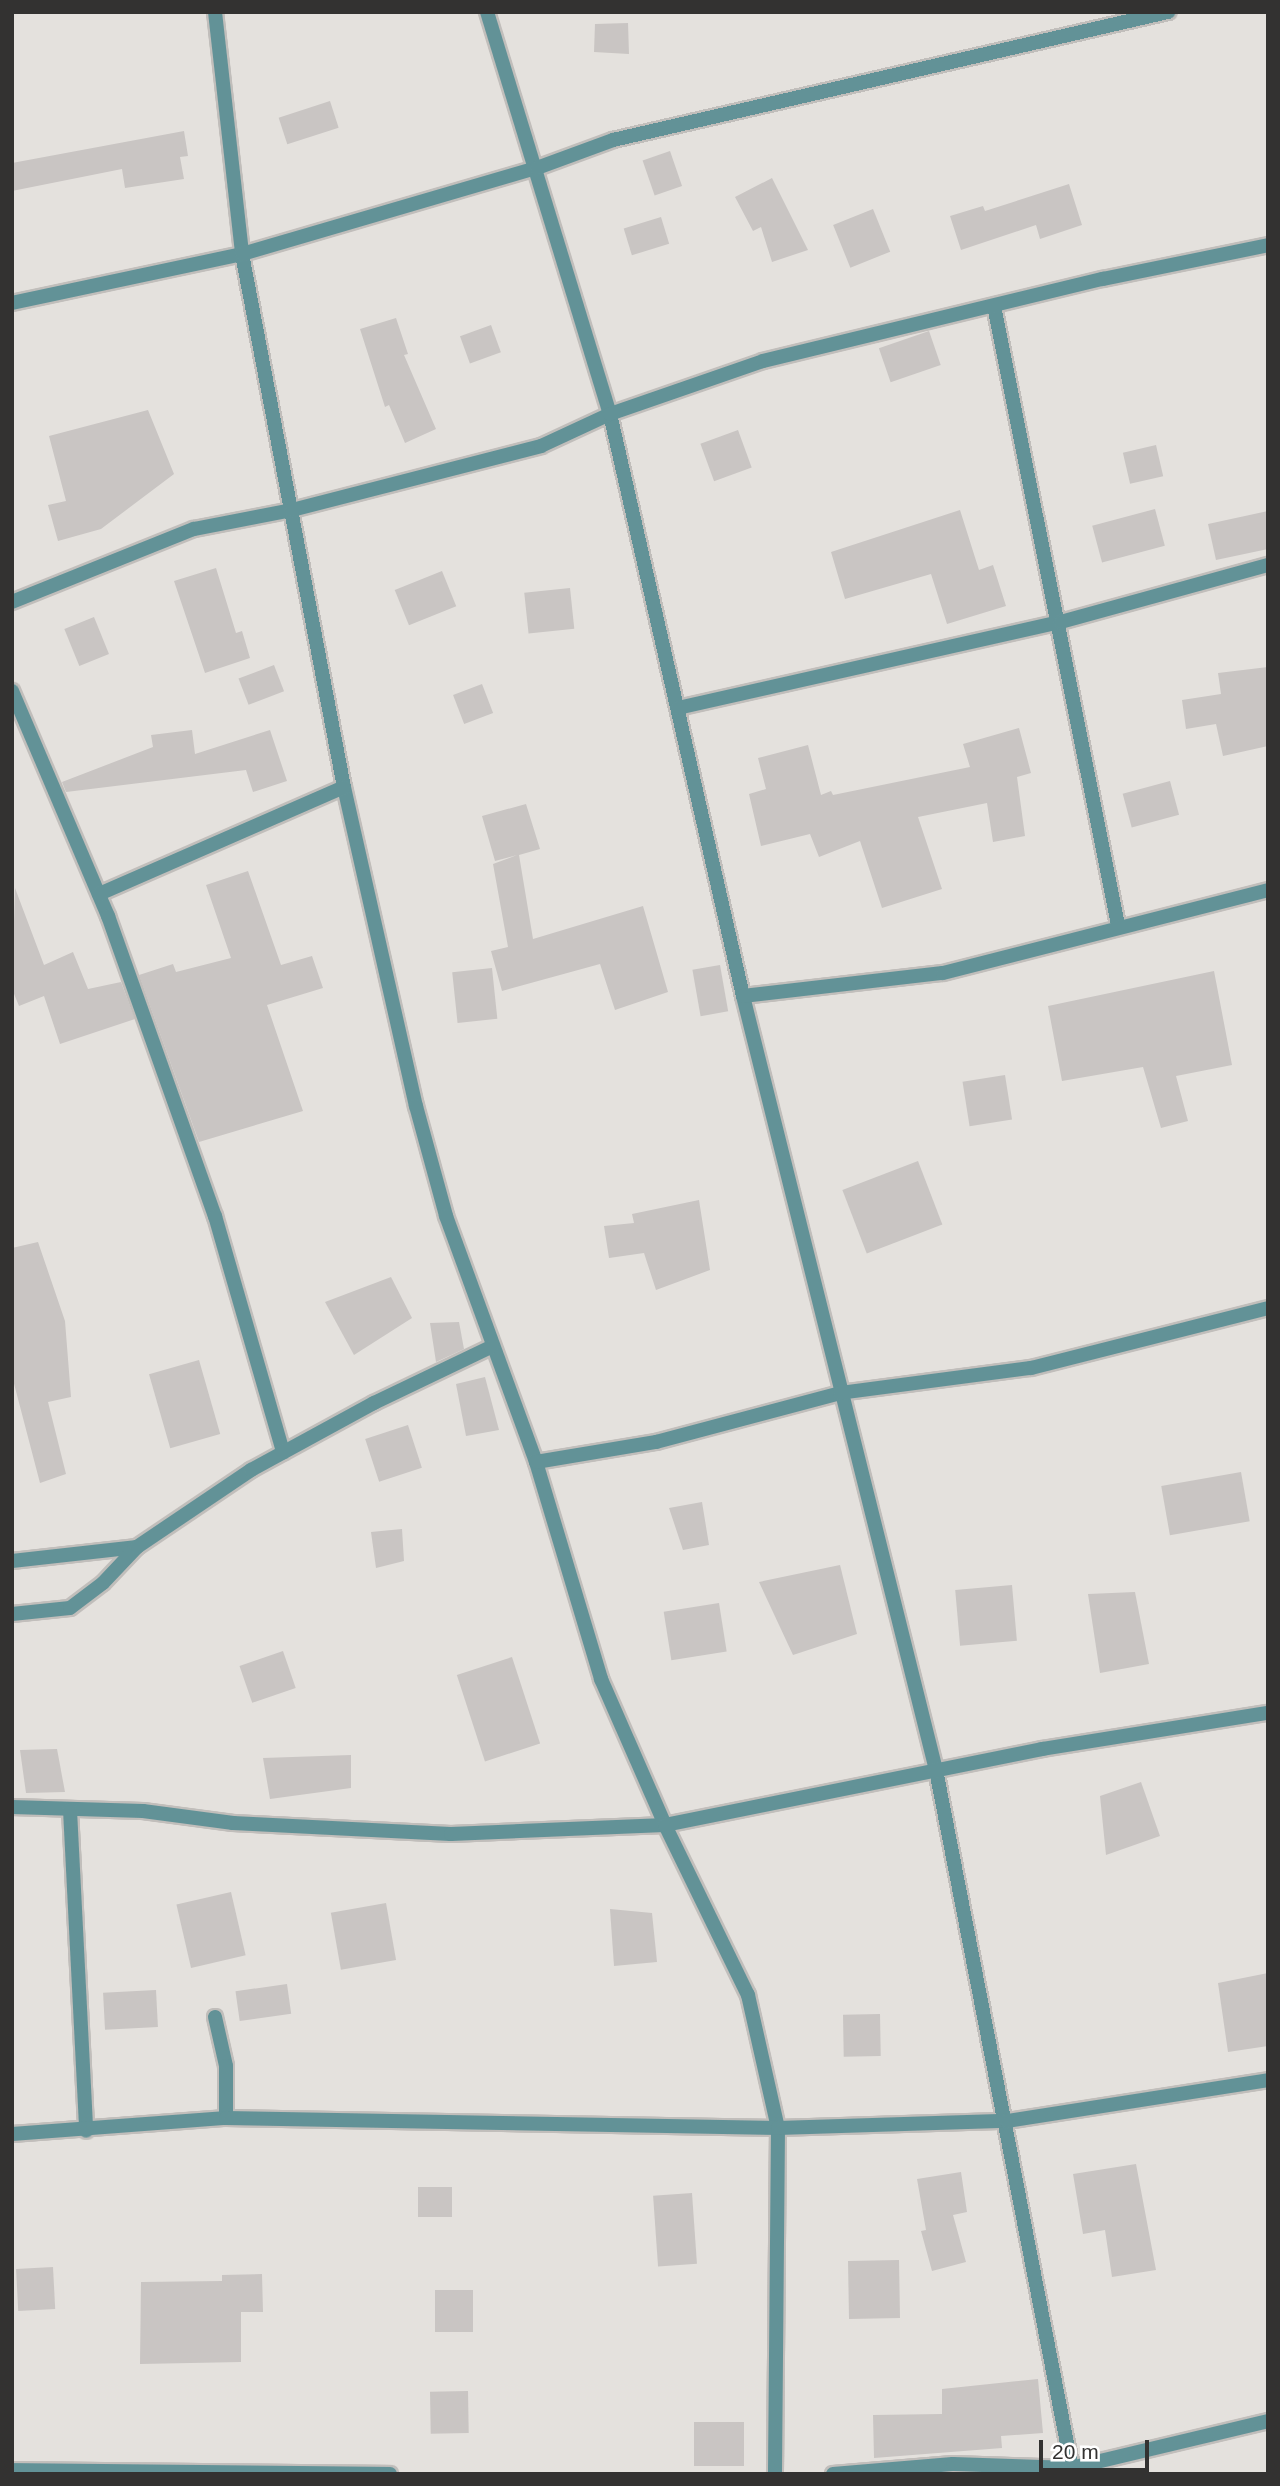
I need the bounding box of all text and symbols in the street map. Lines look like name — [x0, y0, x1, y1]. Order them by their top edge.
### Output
scale bar — [1042, 2426, 1152, 2470]
text: 20 m — [1052, 2440, 1099, 2463]

